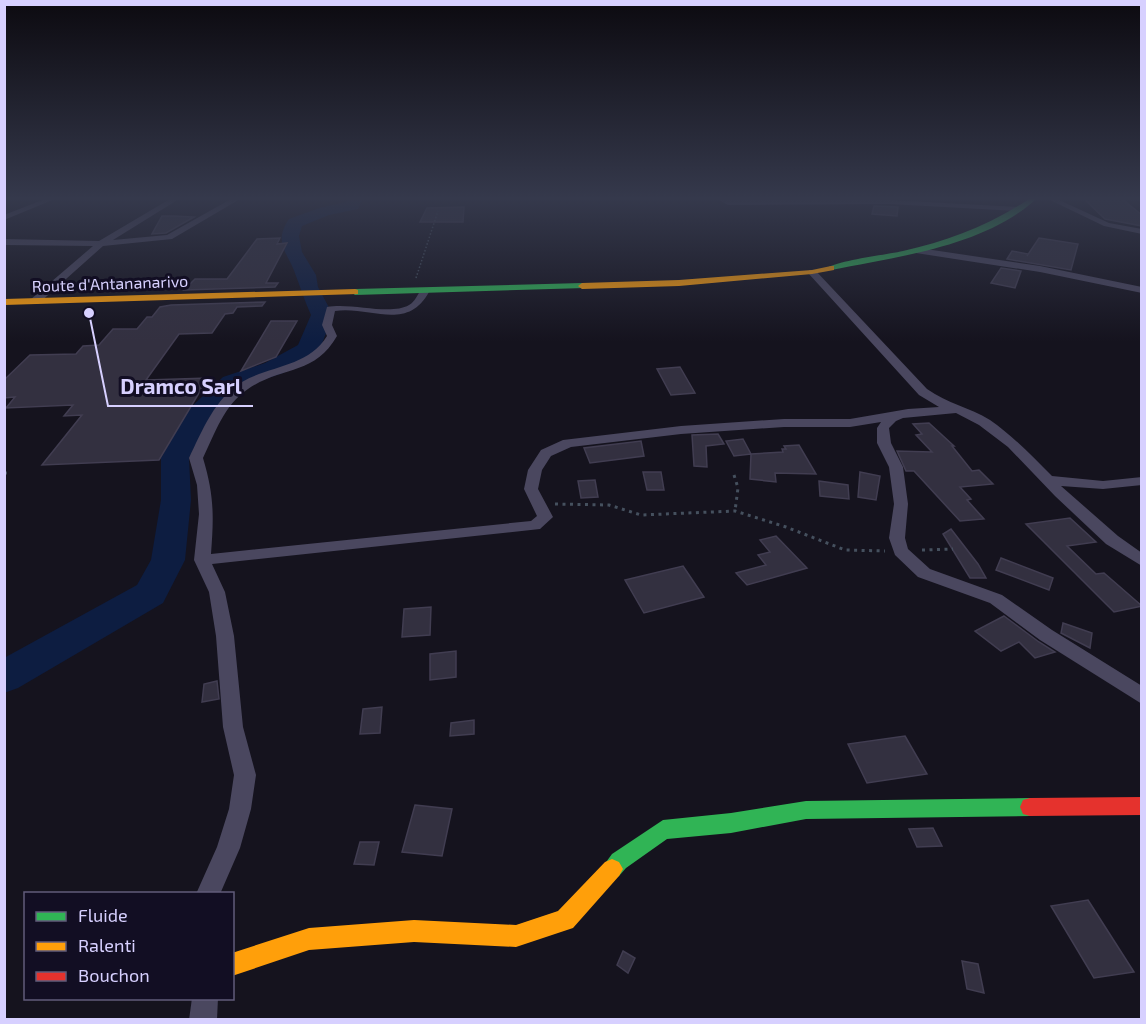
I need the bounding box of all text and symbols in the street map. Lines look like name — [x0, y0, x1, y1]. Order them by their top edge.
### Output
street label: Route d'Antananarivo — [32, 271, 188, 295]
callout: Dramco Sarl — [108, 367, 253, 406]
text: Dramco Sarl — [120, 373, 242, 398]
legend — [24, 892, 234, 1000]
text: Fluide — [78, 904, 128, 926]
text: Ralenti — [78, 934, 136, 956]
text: Bouchon — [78, 964, 150, 986]

